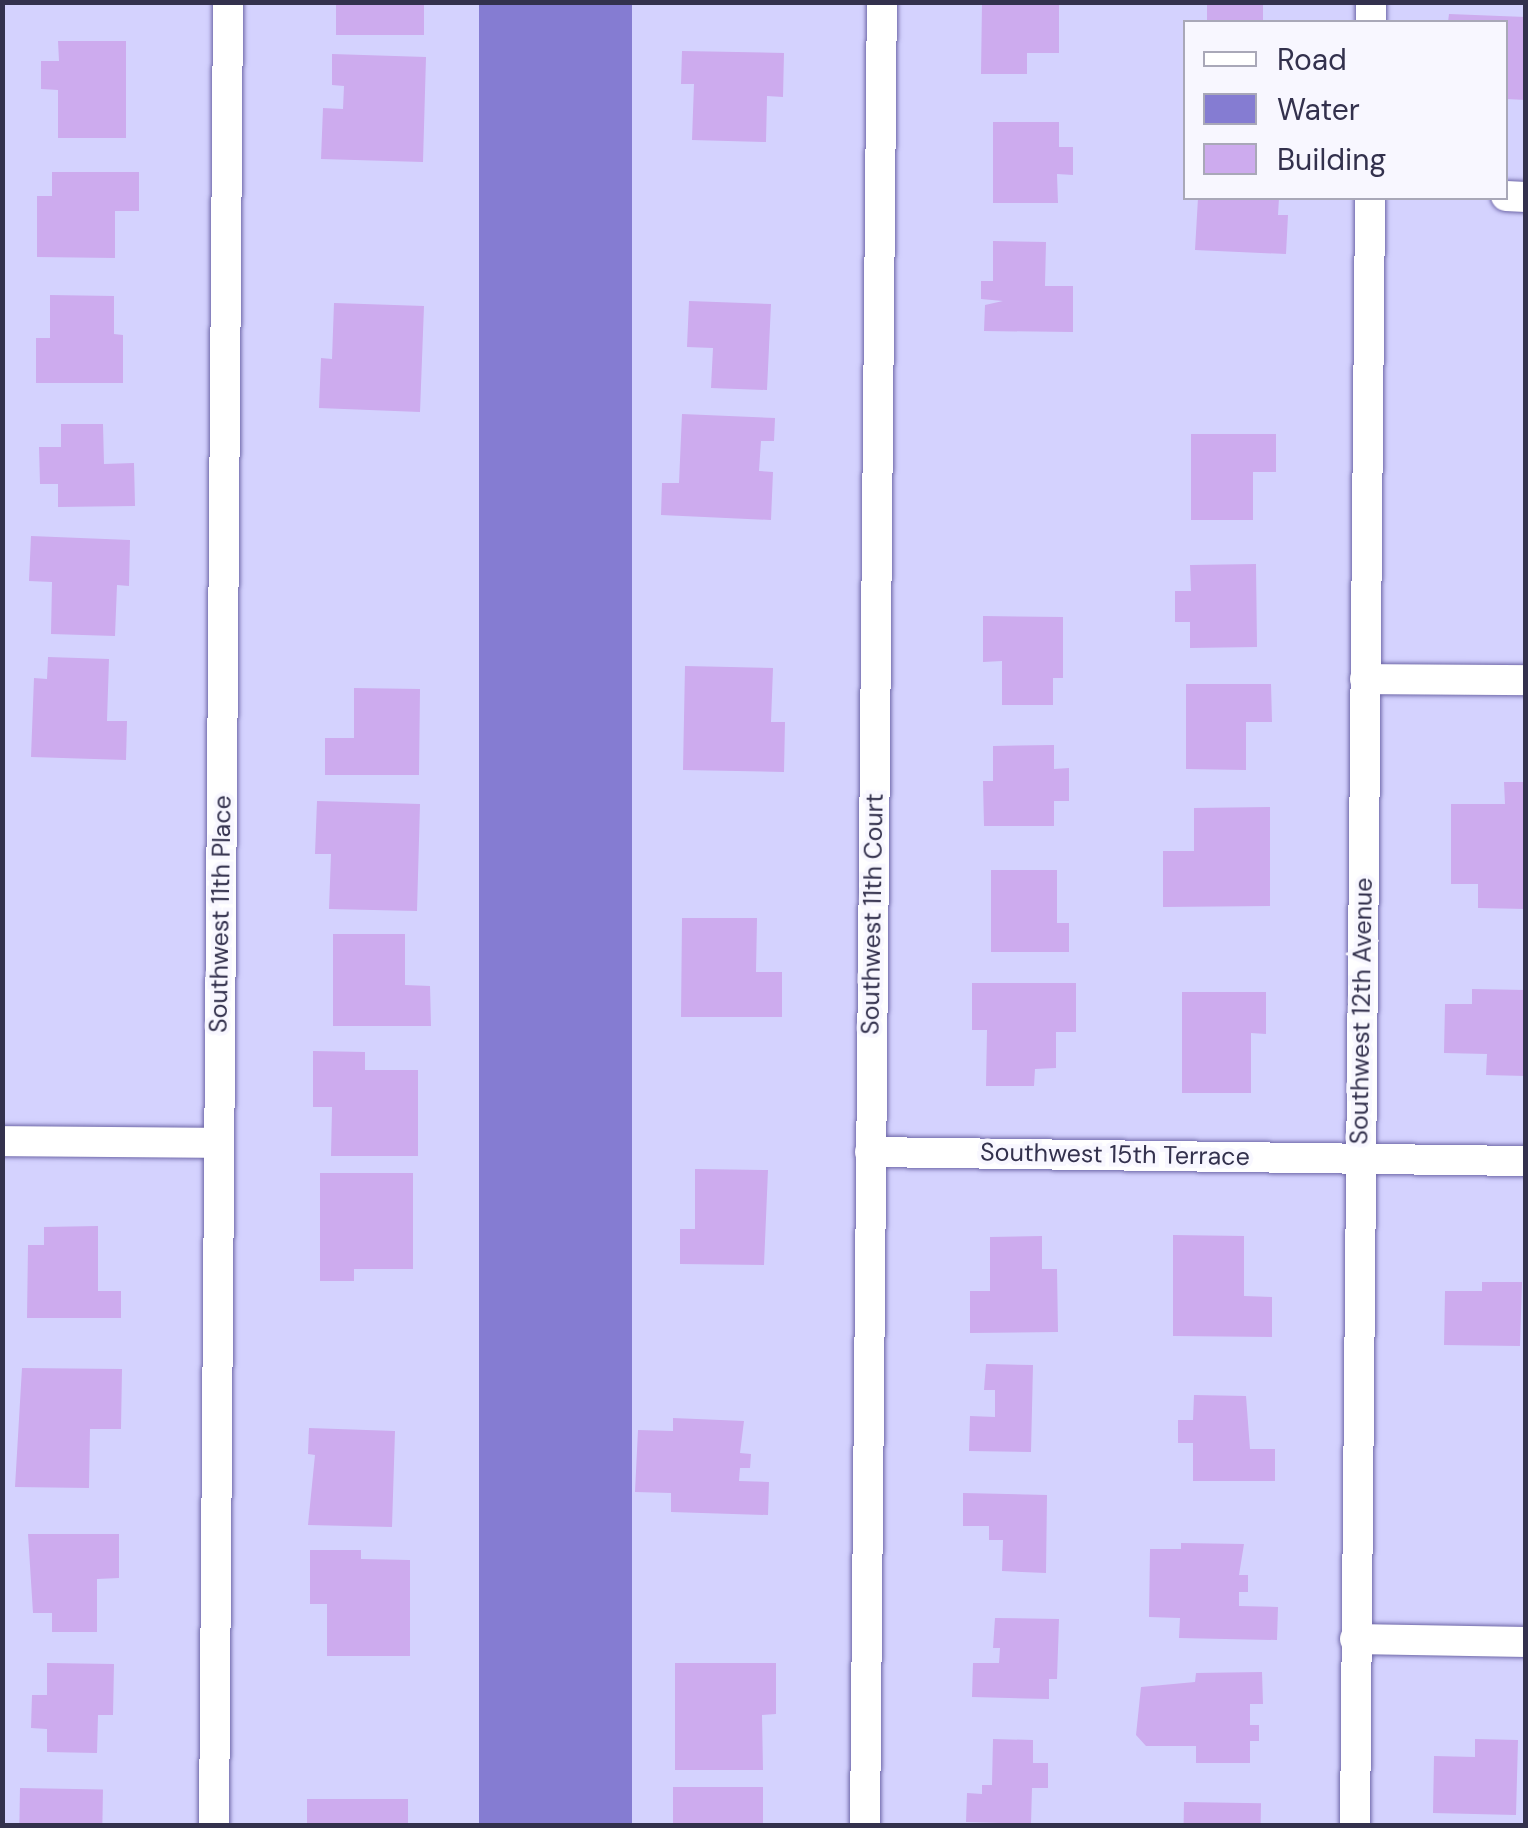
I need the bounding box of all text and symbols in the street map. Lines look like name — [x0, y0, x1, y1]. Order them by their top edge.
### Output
legend — [1183, 20, 1508, 200]
text: Road — [1277, 40, 1347, 79]
text: Water — [1277, 90, 1360, 129]
text: Building — [1277, 140, 1386, 179]
street label: Southwest 11th Court — [856, 793, 890, 1035]
street label: Southwest 11th Place — [204, 795, 238, 1033]
street label: Southwest 12th Avenue — [1345, 877, 1379, 1145]
street label: Southwest 15th Terrace — [980, 1138, 1250, 1172]

